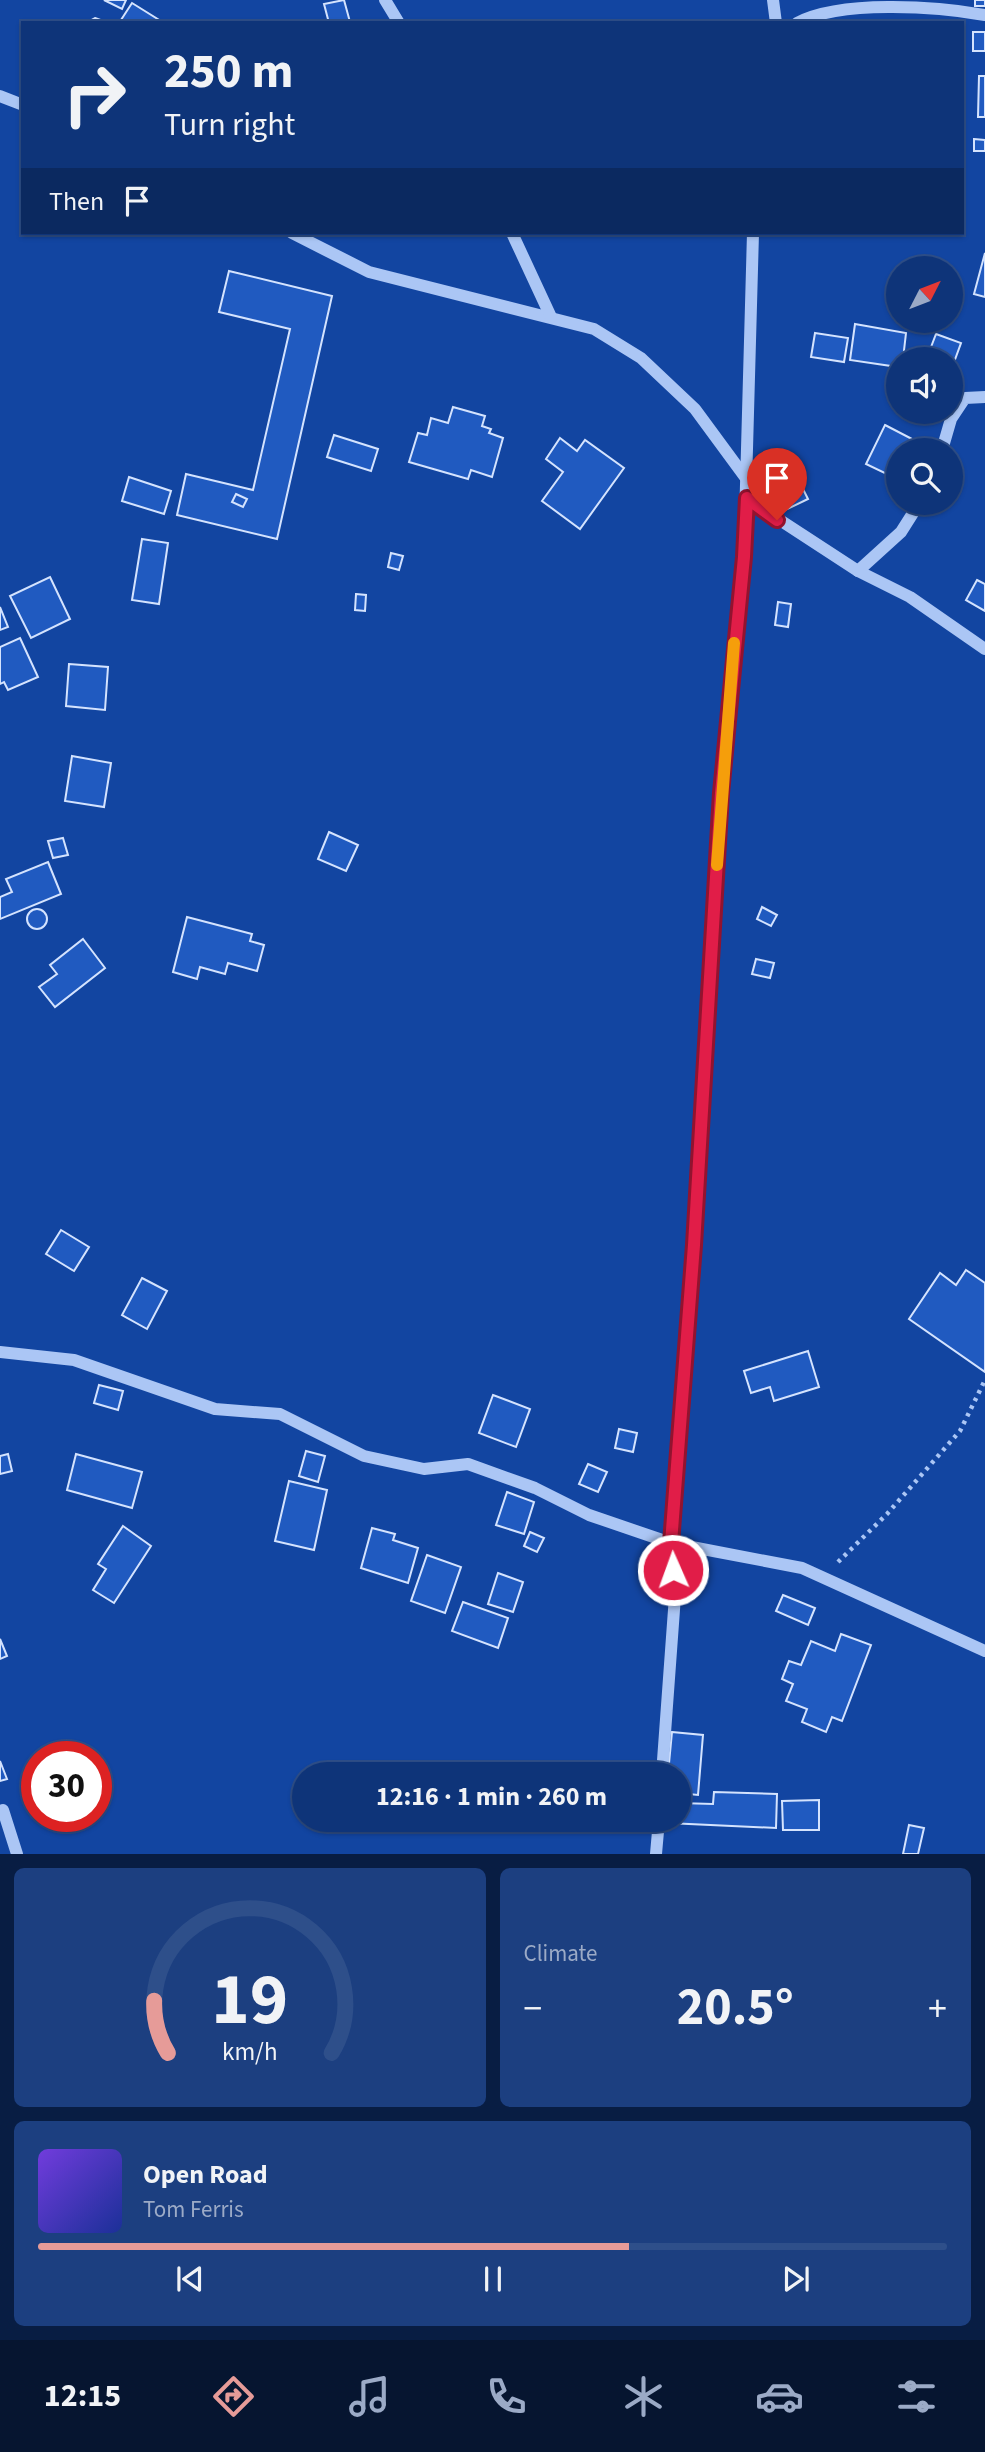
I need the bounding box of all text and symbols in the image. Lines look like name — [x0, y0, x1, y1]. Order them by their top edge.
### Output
text: 250 m — [164, 37, 293, 107]
icon: right — [49, 49, 140, 140]
text: Turn right — [164, 102, 295, 148]
icon: arrive — [118, 182, 156, 220]
text: Then — [49, 183, 104, 220]
north arrow — [886, 256, 962, 332]
map controls — [886, 256, 963, 515]
button: sound — [886, 347, 963, 424]
button: search — [886, 438, 963, 515]
pin — [747, 448, 807, 520]
icon: arrive — [758, 459, 796, 497]
position arrow — [636, 1533, 710, 1607]
speed limit sign: 30 — [21, 1741, 112, 1832]
text: 12:16 · 1 min · 260 m — [376, 1778, 607, 1815]
text: Climate — [524, 1937, 597, 1970]
text: 19 — [211, 1949, 288, 2053]
text: 20.5° — [677, 1971, 794, 2045]
text: − — [524, 1982, 542, 2036]
text: + — [928, 1982, 947, 2036]
text: km/h — [222, 2034, 278, 2070]
text: Open Road — [143, 2156, 268, 2193]
text: Tom Ferris — [143, 2193, 244, 2226]
icon: previous — [171, 2260, 209, 2298]
icon: pause — [474, 2260, 512, 2298]
icon: next — [777, 2260, 815, 2298]
icon: directions — [209, 2372, 258, 2421]
icon: music — [345, 2372, 394, 2421]
icon: phone — [482, 2372, 531, 2421]
icon: climate — [619, 2372, 668, 2421]
icon: car — [755, 2372, 804, 2421]
icon: filters — [892, 2372, 941, 2421]
text: 12:15 — [44, 2373, 121, 2419]

